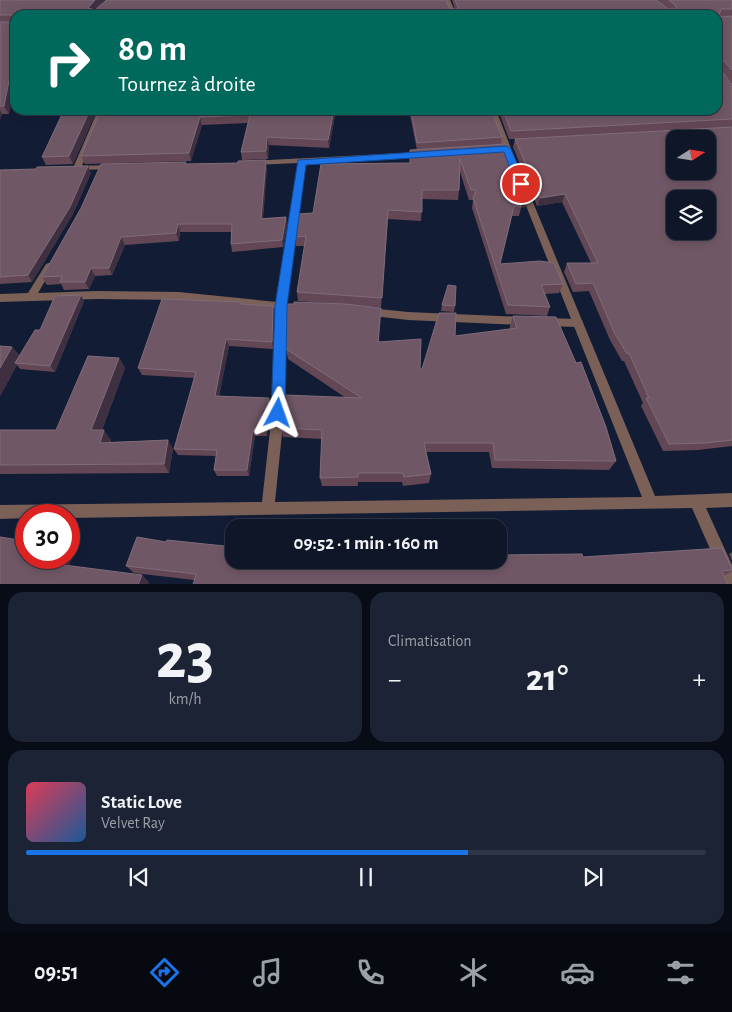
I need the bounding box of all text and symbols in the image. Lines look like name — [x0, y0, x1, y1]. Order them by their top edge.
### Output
icon: right — [35, 30, 100, 95]
text: 80 m — [118, 32, 187, 67]
text: Tournez à droite — [118, 73, 256, 95]
north arrow — [666, 130, 716, 180]
map controls — [666, 130, 716, 240]
pin — [500, 163, 542, 205]
icon: arrive — [507, 170, 535, 198]
button: layers — [666, 190, 716, 240]
position arrow — [251, 386, 303, 438]
speed limit sign: 30 — [15, 504, 80, 569]
text: 09:52 · 1 min · 160 m — [294, 534, 438, 553]
text: 23 — [156, 625, 214, 690]
text: Climatisation — [388, 633, 472, 649]
text: 21° — [526, 660, 568, 698]
text: − — [388, 666, 401, 694]
text: + — [693, 666, 706, 694]
text: km/h — [168, 691, 202, 707]
text: Static Love — [101, 793, 182, 812]
text: Velvet Ray — [101, 815, 165, 831]
icon: previous — [125, 863, 153, 891]
icon: pause — [352, 863, 380, 891]
icon: next — [579, 863, 607, 891]
icon: directions — [147, 955, 182, 990]
icon: music — [250, 955, 285, 990]
icon: phone — [353, 955, 388, 990]
icon: climate — [456, 955, 491, 990]
icon: car — [560, 955, 595, 990]
icon: filters — [663, 955, 698, 990]
text: 09:51 — [34, 961, 79, 983]

